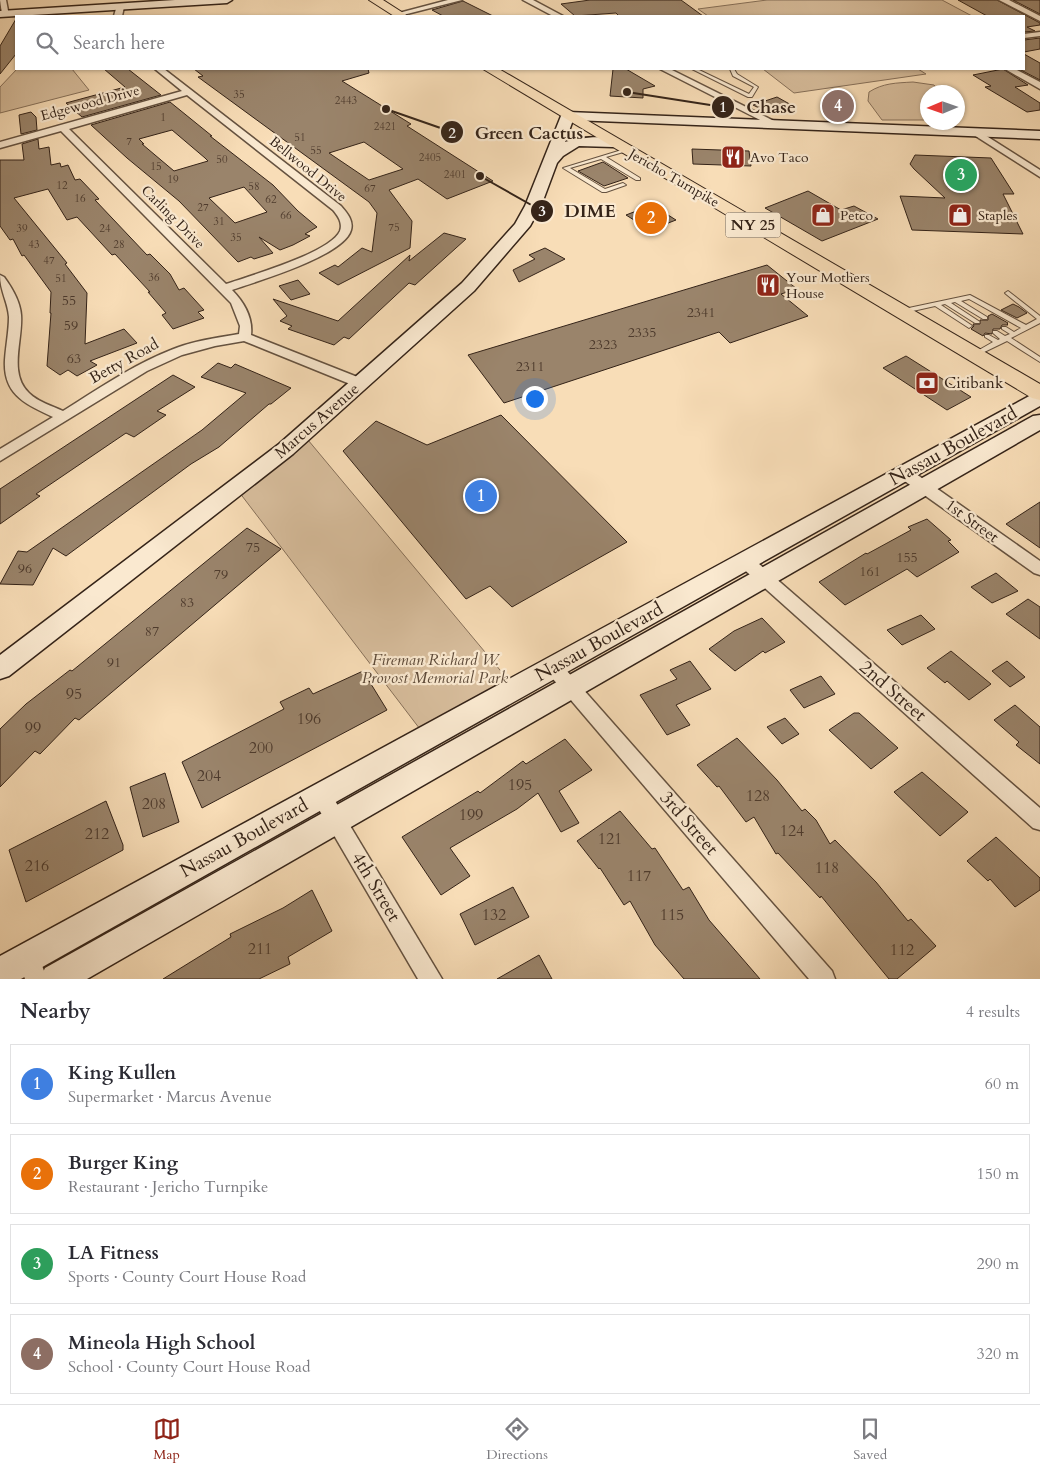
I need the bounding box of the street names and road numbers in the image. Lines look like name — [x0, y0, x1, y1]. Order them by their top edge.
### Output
street label: Edgewood Drive — [38, 81, 142, 125]
street label: Bellwood Drive — [265, 132, 351, 206]
street label: Jericho Turnpike — [623, 143, 723, 212]
street label: Carling Drive — [137, 181, 209, 253]
road number: NY 25 — [726, 212, 780, 238]
street label: Betty Road — [85, 333, 163, 389]
street label: Marcus Avenue — [270, 378, 364, 464]
street label: Nassau Boulevard — [884, 400, 1022, 492]
street label: 1st Street — [941, 494, 1003, 548]
street label: Nassau Boulevard — [530, 596, 668, 688]
street label: 2nd Street — [854, 654, 932, 728]
street label: 3rd Street — [654, 785, 724, 861]
street label: Nassau Boulevard — [175, 792, 313, 884]
street label: 4th Street — [345, 847, 407, 927]

